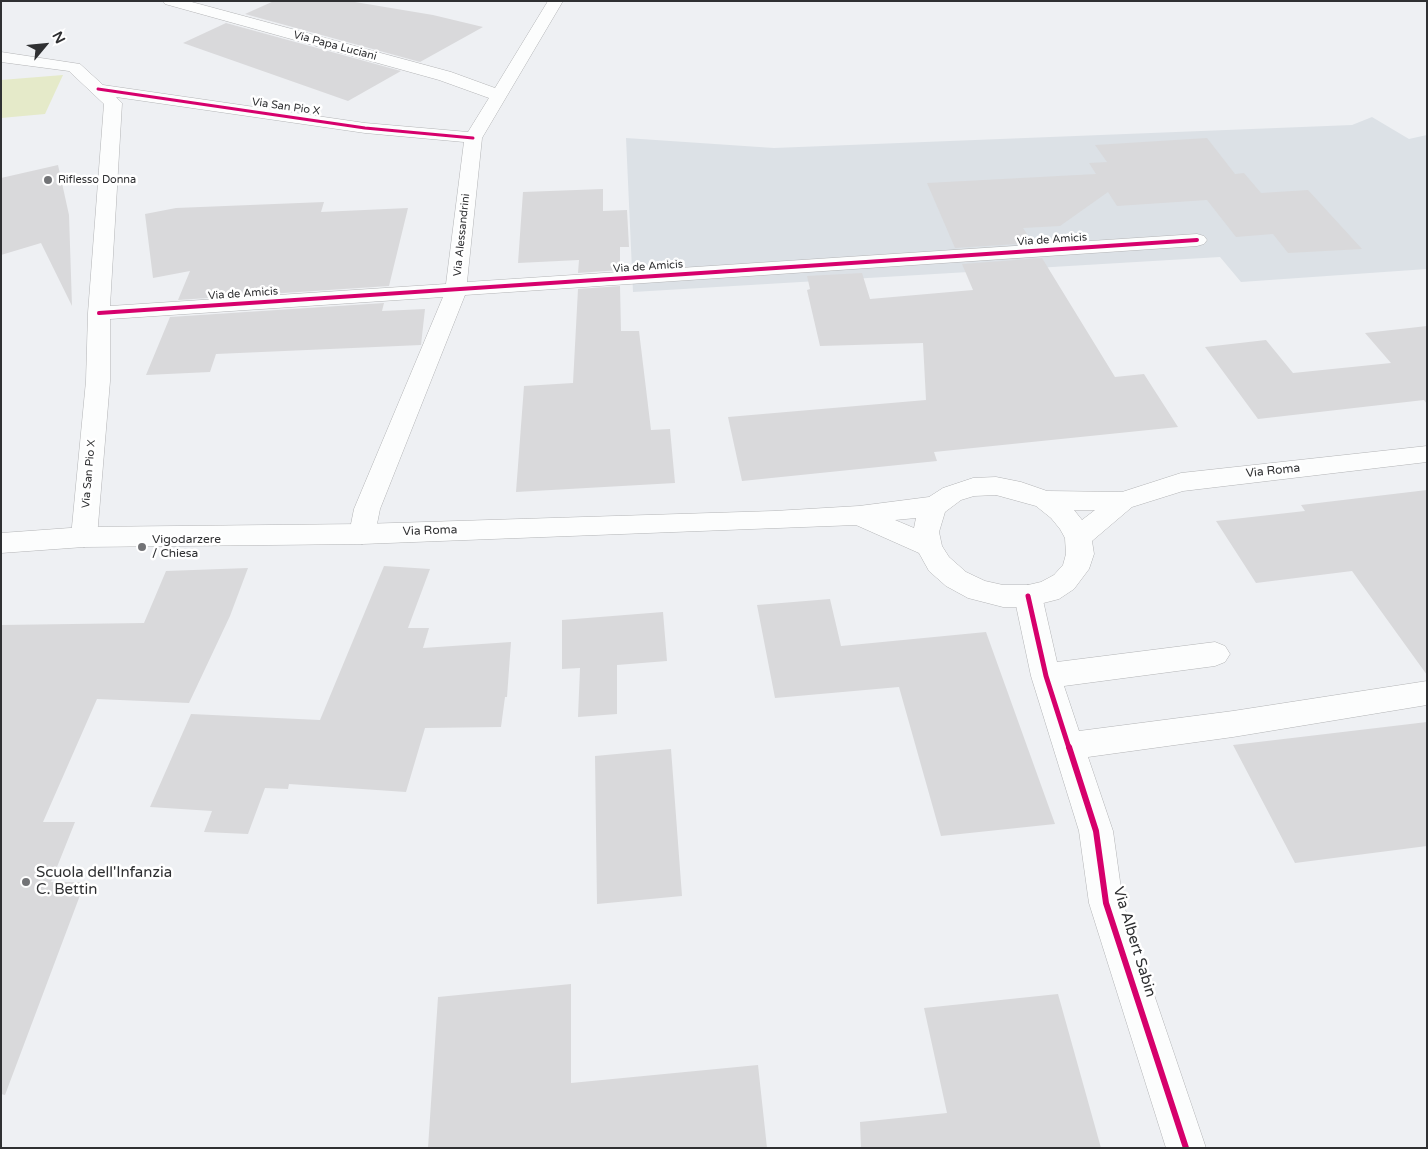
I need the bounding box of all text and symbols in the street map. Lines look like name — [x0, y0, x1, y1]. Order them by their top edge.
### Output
north arrow — [20, 20, 70, 70]
text: N — [49, 29, 69, 47]
street label: Via Papa Luciani — [292, 29, 378, 63]
street label: Via San Pio X — [251, 96, 321, 118]
place label: Riflesso Donna — [58, 173, 136, 187]
marker: Riflesso Donna — [42, 174, 54, 186]
street label: Via Alessandrini — [451, 193, 473, 277]
street label: Via de Amicis — [1017, 231, 1087, 249]
street label: Via de Amicis — [613, 258, 683, 276]
street label: Via de Amicis — [208, 285, 278, 303]
street label: Via San Pio X — [79, 439, 99, 509]
street label: Via Roma — [1245, 461, 1301, 481]
street label: Via Roma — [402, 523, 458, 539]
place label: Vigodarzere / Chiesa — [152, 533, 221, 561]
marker: Vigodarzere / Chiesa — [136, 541, 148, 553]
place label: Scuola dell'Infanzia C. Bettin — [36, 864, 172, 899]
marker: Scuola dell'Infanzia C. Bettin — [20, 876, 32, 888]
street label: Via Albert Sabin — [1109, 885, 1159, 999]

